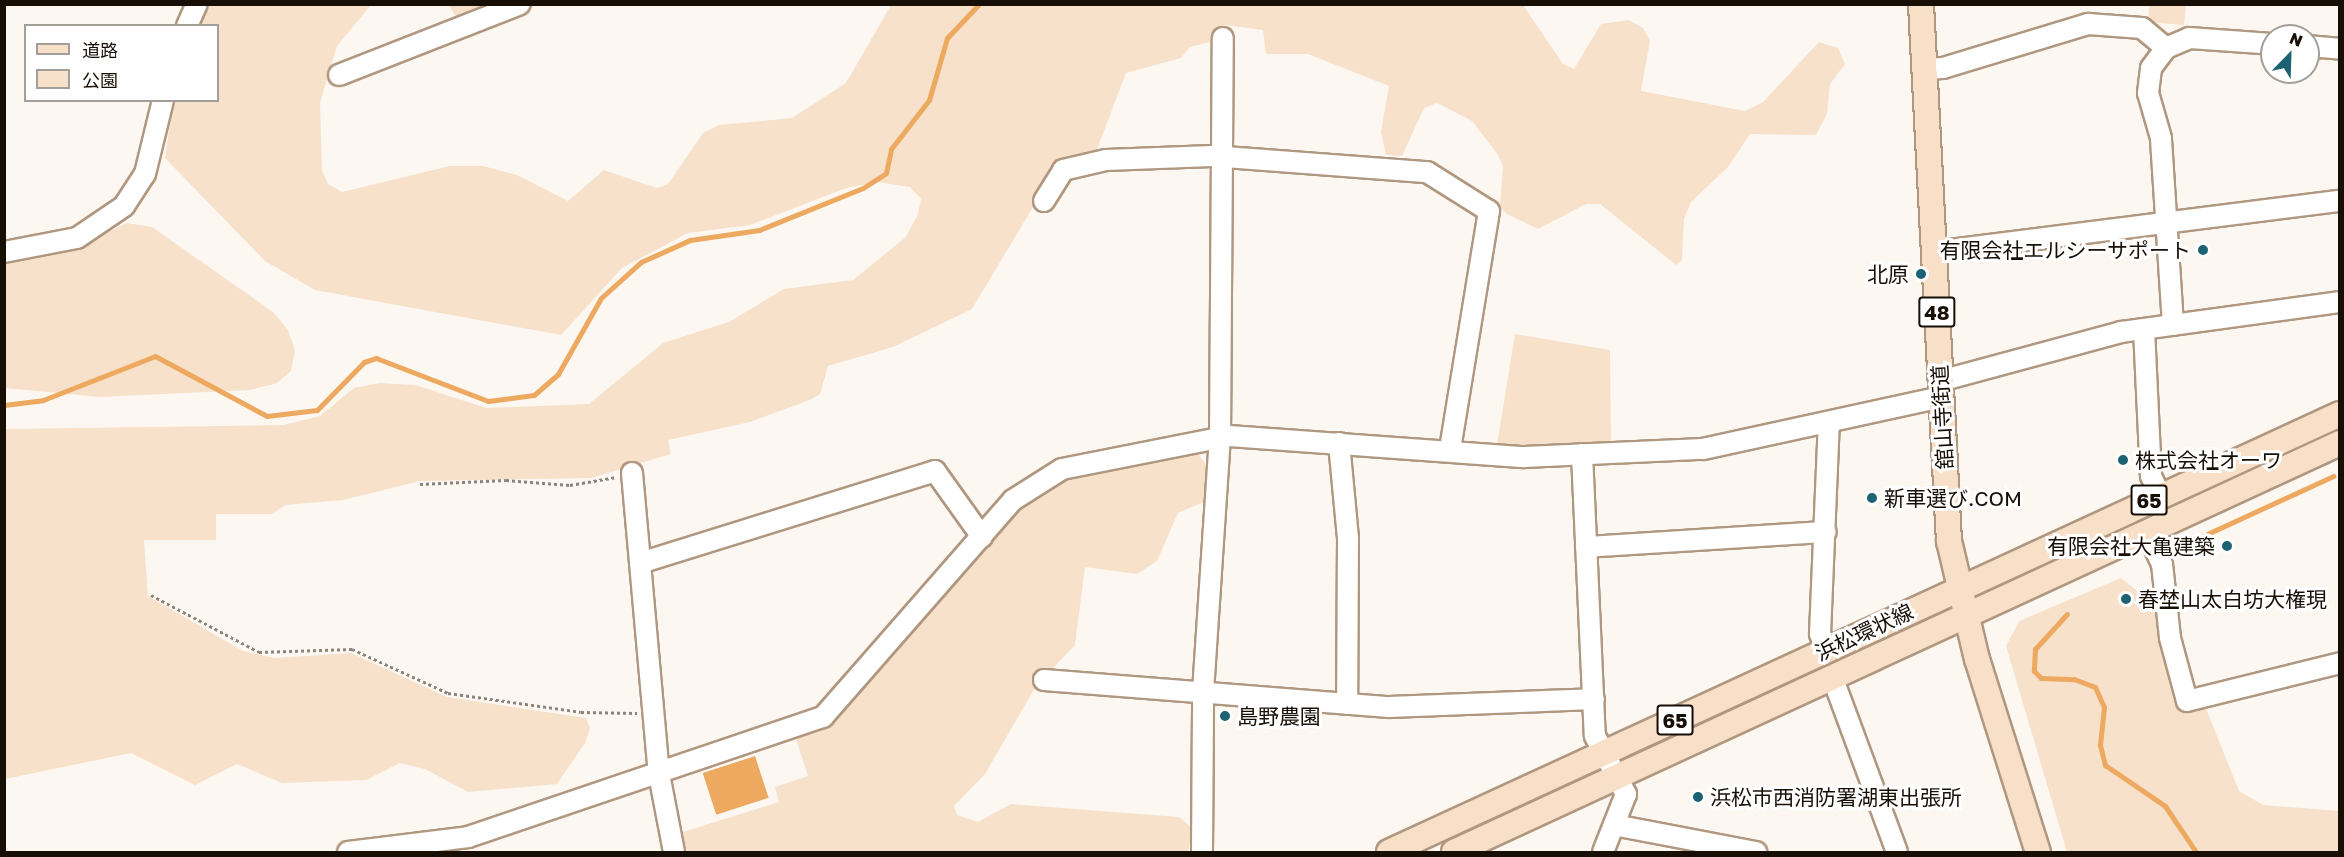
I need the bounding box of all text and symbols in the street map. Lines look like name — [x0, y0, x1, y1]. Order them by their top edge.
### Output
legend — [24, 24, 219, 102]
north arrow — [2260, 24, 2320, 84]
text: N — [2287, 28, 2306, 51]
text: 道路 — [82, 39, 118, 61]
text: 公園 — [82, 69, 118, 91]
place label: 有限会社エルシーサポート — [1939, 237, 2191, 263]
marker: 有限会社エルシーサポート — [2196, 243, 2210, 257]
place label: 北原 — [1867, 261, 1909, 287]
marker: 北原 — [1914, 267, 1928, 281]
road number: 48 — [1918, 295, 1956, 329]
street label: 舘山寺街道 — [1927, 364, 1957, 470]
place label: 株式会社オーワ — [2135, 447, 2282, 473]
marker: 株式会社オーワ — [2116, 453, 2130, 467]
road number: 65 — [2130, 483, 2168, 517]
place label: 新車選び.COM — [1884, 485, 2022, 511]
marker: 新車選び.COM — [1865, 491, 1879, 505]
place label: 有限会社大亀建築 — [2047, 533, 2215, 559]
marker: 有限会社大亀建築 — [2220, 539, 2234, 553]
place label: 春埜山太白坊大権現 — [2138, 586, 2327, 612]
marker: 春埜山太白坊大権現 — [2119, 592, 2133, 606]
street label: 浜松環状線 — [1811, 598, 1917, 666]
place label: 島野農園 — [1237, 703, 1321, 729]
road number: 65 — [1656, 703, 1694, 737]
marker: 島野農園 — [1218, 709, 1232, 723]
place label: 浜松市西消防署湖東出張所 — [1710, 784, 1962, 810]
marker: 浜松市西消防署湖東出張所 — [1691, 790, 1705, 804]

